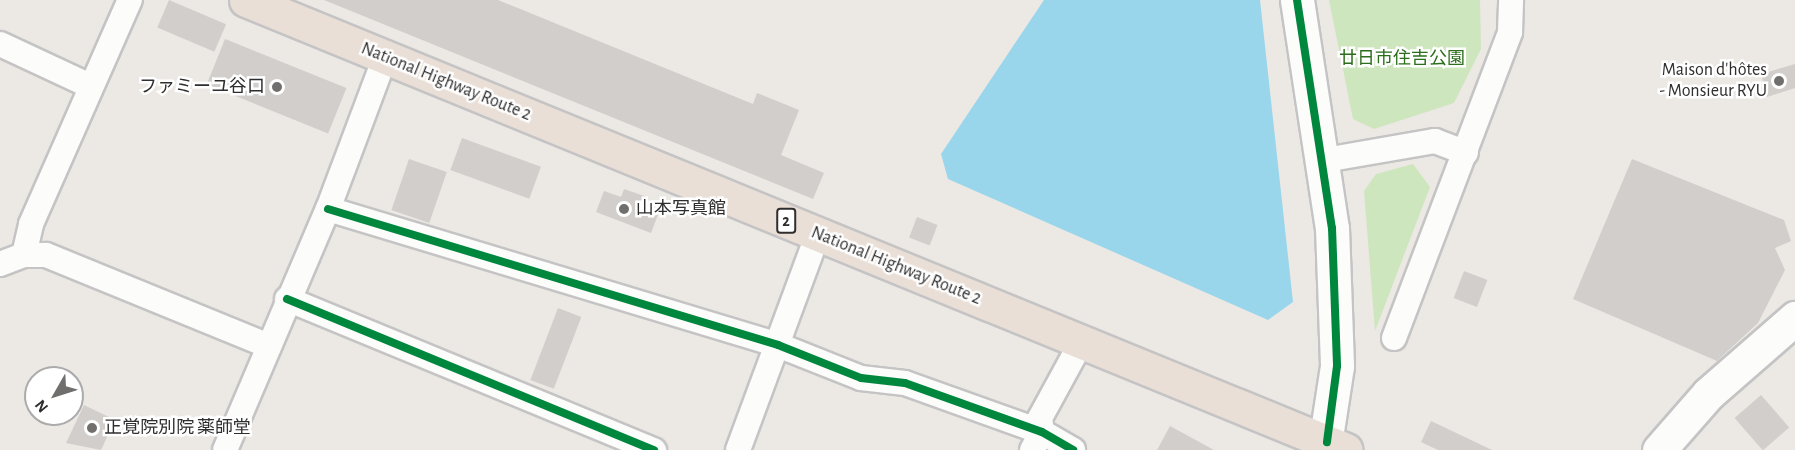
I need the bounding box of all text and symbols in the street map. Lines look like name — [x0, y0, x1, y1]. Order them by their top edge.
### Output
street label: National Highway Route 2 — [358, 38, 534, 126]
park label: 廿日市住吉公園 — [1339, 48, 1465, 70]
place label: Maison d'hôtes - Monsieur RYU — [1659, 60, 1767, 103]
marker: Maison d'hôtes - Monsieur RYU — [1772, 74, 1786, 88]
place label: ファミーユ谷口 — [139, 76, 265, 98]
marker: ファミーユ谷口 — [270, 80, 284, 94]
place label: 山本写真館 — [636, 198, 726, 220]
marker: 山本写真館 — [617, 202, 631, 216]
road number: 2 — [776, 208, 796, 234]
street label: National Highway Route 2 — [808, 222, 984, 310]
north arrow — [24, 366, 84, 426]
text: N — [32, 397, 51, 415]
place label: 正覚院別院 薬師堂 — [104, 417, 251, 439]
marker: 正覚院別院 薬師堂 — [85, 421, 99, 435]

